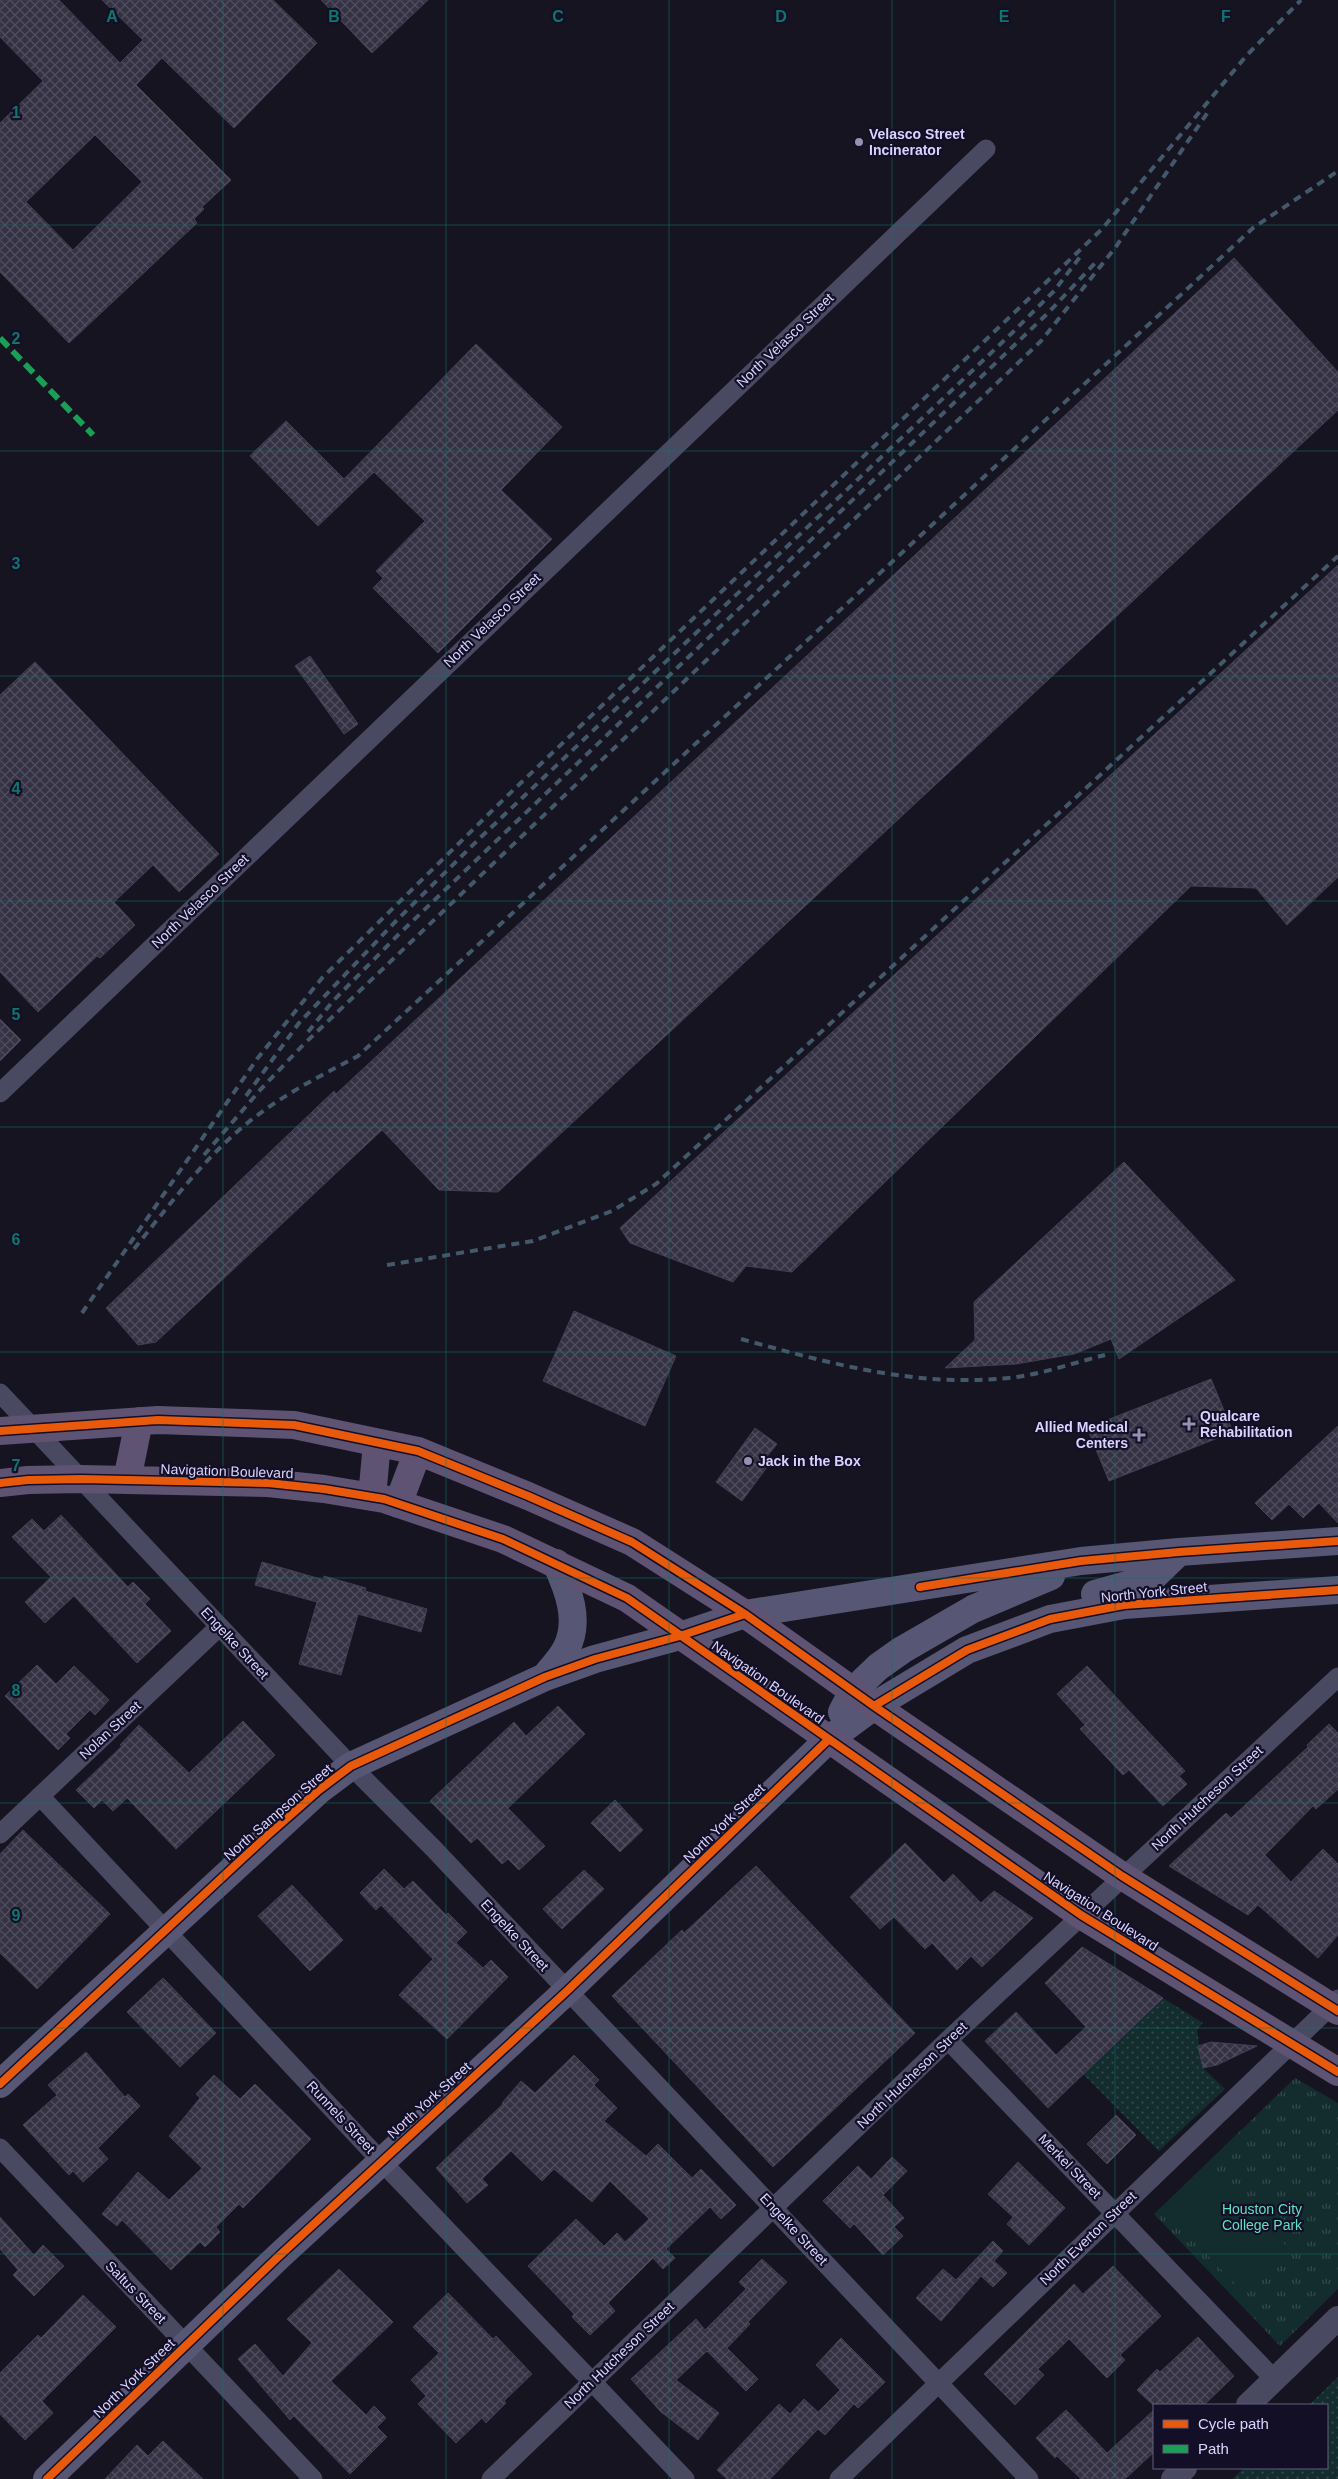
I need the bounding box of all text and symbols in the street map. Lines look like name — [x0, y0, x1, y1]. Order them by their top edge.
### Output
text: A — [106, 8, 118, 25]
text: B — [328, 8, 340, 25]
text: C — [552, 8, 564, 25]
text: D — [775, 8, 787, 25]
text: E — [999, 8, 1010, 25]
text: F — [1221, 8, 1231, 25]
text: 1 — [12, 104, 21, 121]
place label: Velasco Street Incinerator — [869, 126, 965, 158]
marker: Velasco Street Incinerator — [853, 136, 865, 148]
street label: North Velasco Street — [733, 290, 837, 390]
text: 2 — [12, 330, 21, 347]
text: 3 — [12, 555, 21, 572]
street label: North Velasco Street — [440, 570, 544, 670]
text: 4 — [12, 780, 21, 797]
street label: North Velasco Street — [148, 851, 252, 951]
text: 5 — [12, 1006, 21, 1023]
text: 6 — [12, 1231, 21, 1248]
place label: Qualcare Rehabilitation — [1200, 1408, 1293, 1440]
marker: Qualcare Rehabilitation — [1182, 1417, 1196, 1431]
place label: Allied Medical Centers — [1035, 1419, 1128, 1451]
marker: Allied Medical Centers — [1132, 1428, 1146, 1442]
place label: Jack in the Box — [758, 1453, 861, 1469]
marker: Jack in the Box — [742, 1455, 754, 1467]
text: 7 — [12, 1457, 21, 1474]
street label: Navigation Boulevard — [160, 1461, 294, 1481]
street label: North York Street — [1100, 1578, 1208, 1606]
street label: Engelke Street — [198, 1604, 272, 1682]
street label: Navigation Boulevard — [709, 1637, 827, 1727]
text: 8 — [12, 1682, 21, 1699]
street label: Nolan Street — [76, 1698, 144, 1762]
street label: North Hutcheson Street — [1148, 1742, 1266, 1854]
street label: North Sampson Street — [220, 1760, 336, 1863]
street label: North York Street — [680, 1780, 768, 1866]
street label: Navigation Boulevard — [1041, 1868, 1161, 1954]
street label: Engelke Street — [478, 1896, 552, 1974]
text: 9 — [12, 1907, 21, 1924]
street label: North Hutcheson Street — [854, 2018, 970, 2132]
street label: North York Street — [384, 2058, 474, 2142]
street label: Runnels Street — [304, 2078, 379, 2156]
street label: Merkel Street — [1035, 2131, 1105, 2202]
street label: North Everton Street — [1037, 2188, 1140, 2288]
street label: Engelke Street — [757, 2190, 831, 2268]
park label: Houston City College Park — [1222, 2201, 1303, 2233]
street label: Saltus Street — [102, 2258, 170, 2326]
street label: North Hutcheson Street — [561, 2298, 677, 2412]
street label: North York Street — [90, 2335, 178, 2421]
legend — [1153, 2404, 1328, 2469]
text: Cycle path — [1198, 2415, 1269, 2432]
text: Path — [1198, 2440, 1229, 2457]

